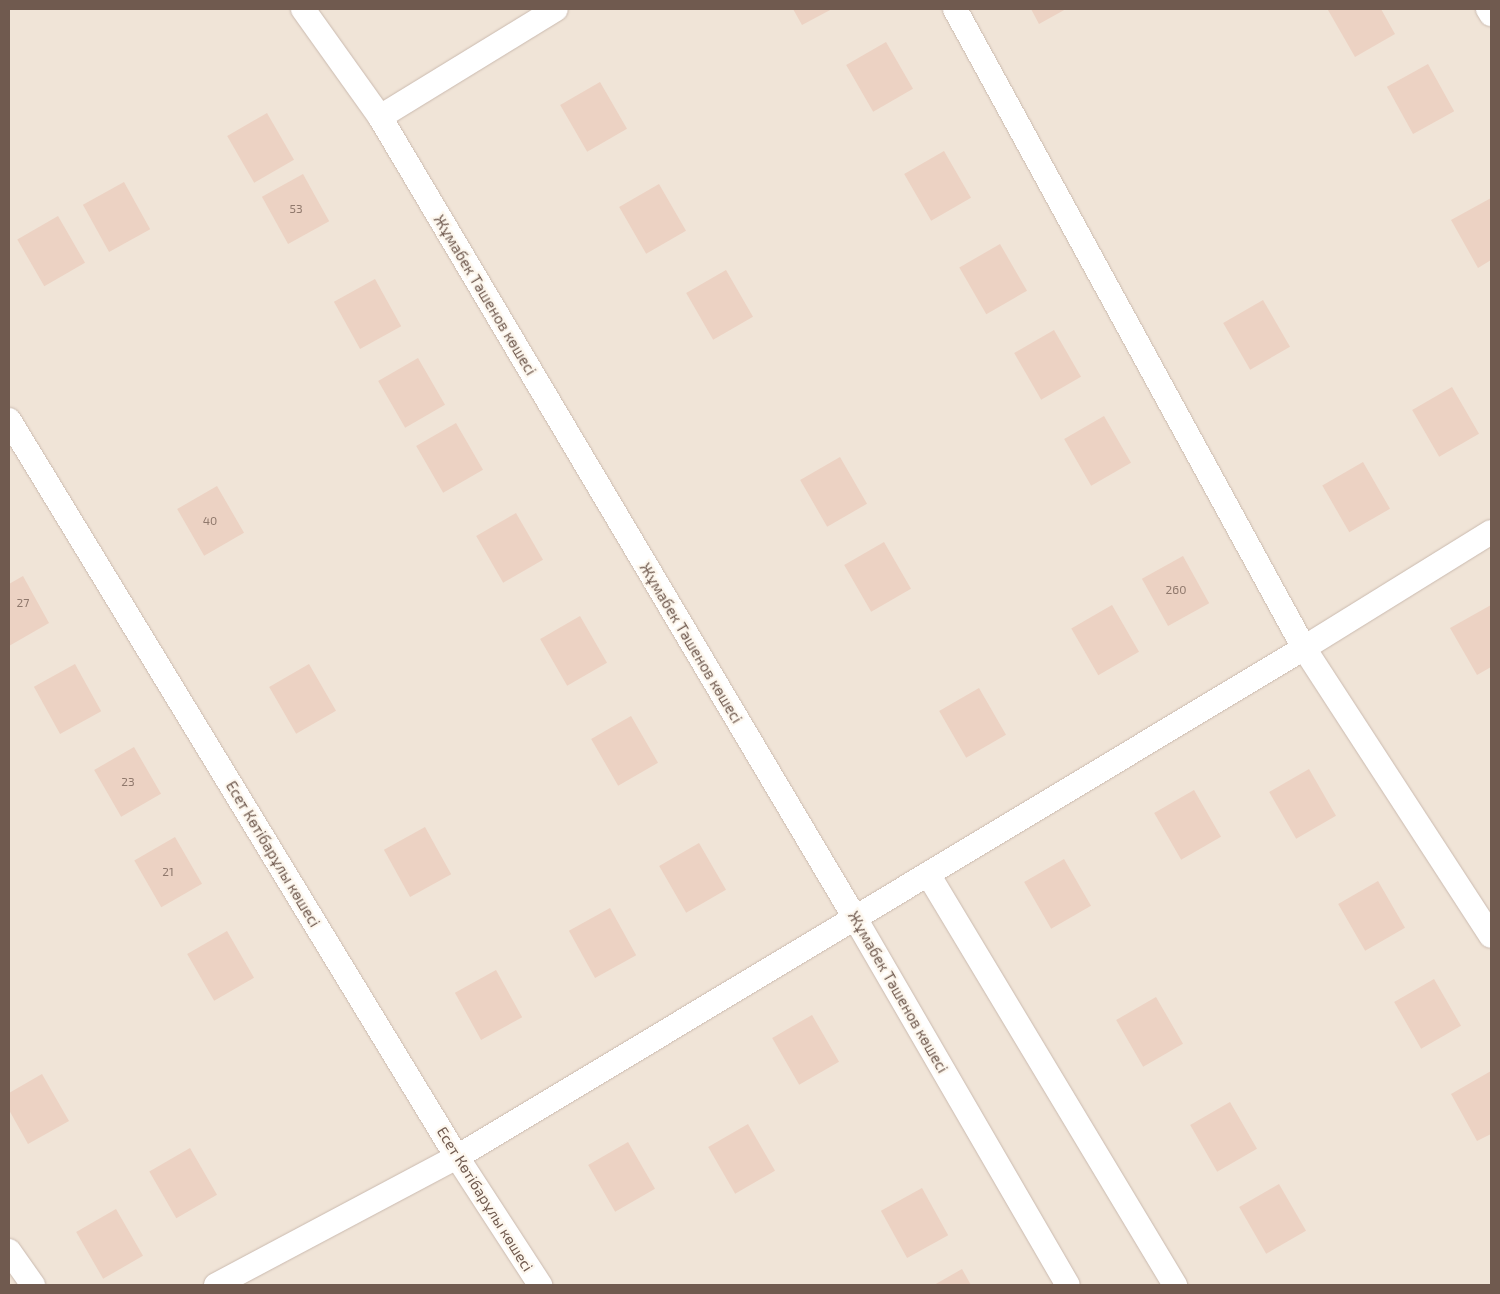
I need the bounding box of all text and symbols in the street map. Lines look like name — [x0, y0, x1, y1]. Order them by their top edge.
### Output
house number: 53 — [289, 202, 303, 216]
street label: Жұмабек Тәшенов көшесі — [430, 212, 540, 378]
house number: 40 — [203, 514, 217, 528]
street label: Жұмабек Тәшенов көшесі — [636, 560, 746, 726]
house number: 260 — [1166, 583, 1186, 597]
house number: 27 — [17, 596, 29, 610]
house number: 23 — [121, 775, 135, 789]
street label: Есет Көтібарұлы көшесі — [222, 778, 324, 930]
house number: 21 — [162, 865, 174, 879]
street label: Жұмабек Тәшенов көшесі — [844, 908, 952, 1076]
street label: Есет Көтібарұлы көшесі — [433, 1123, 537, 1275]

